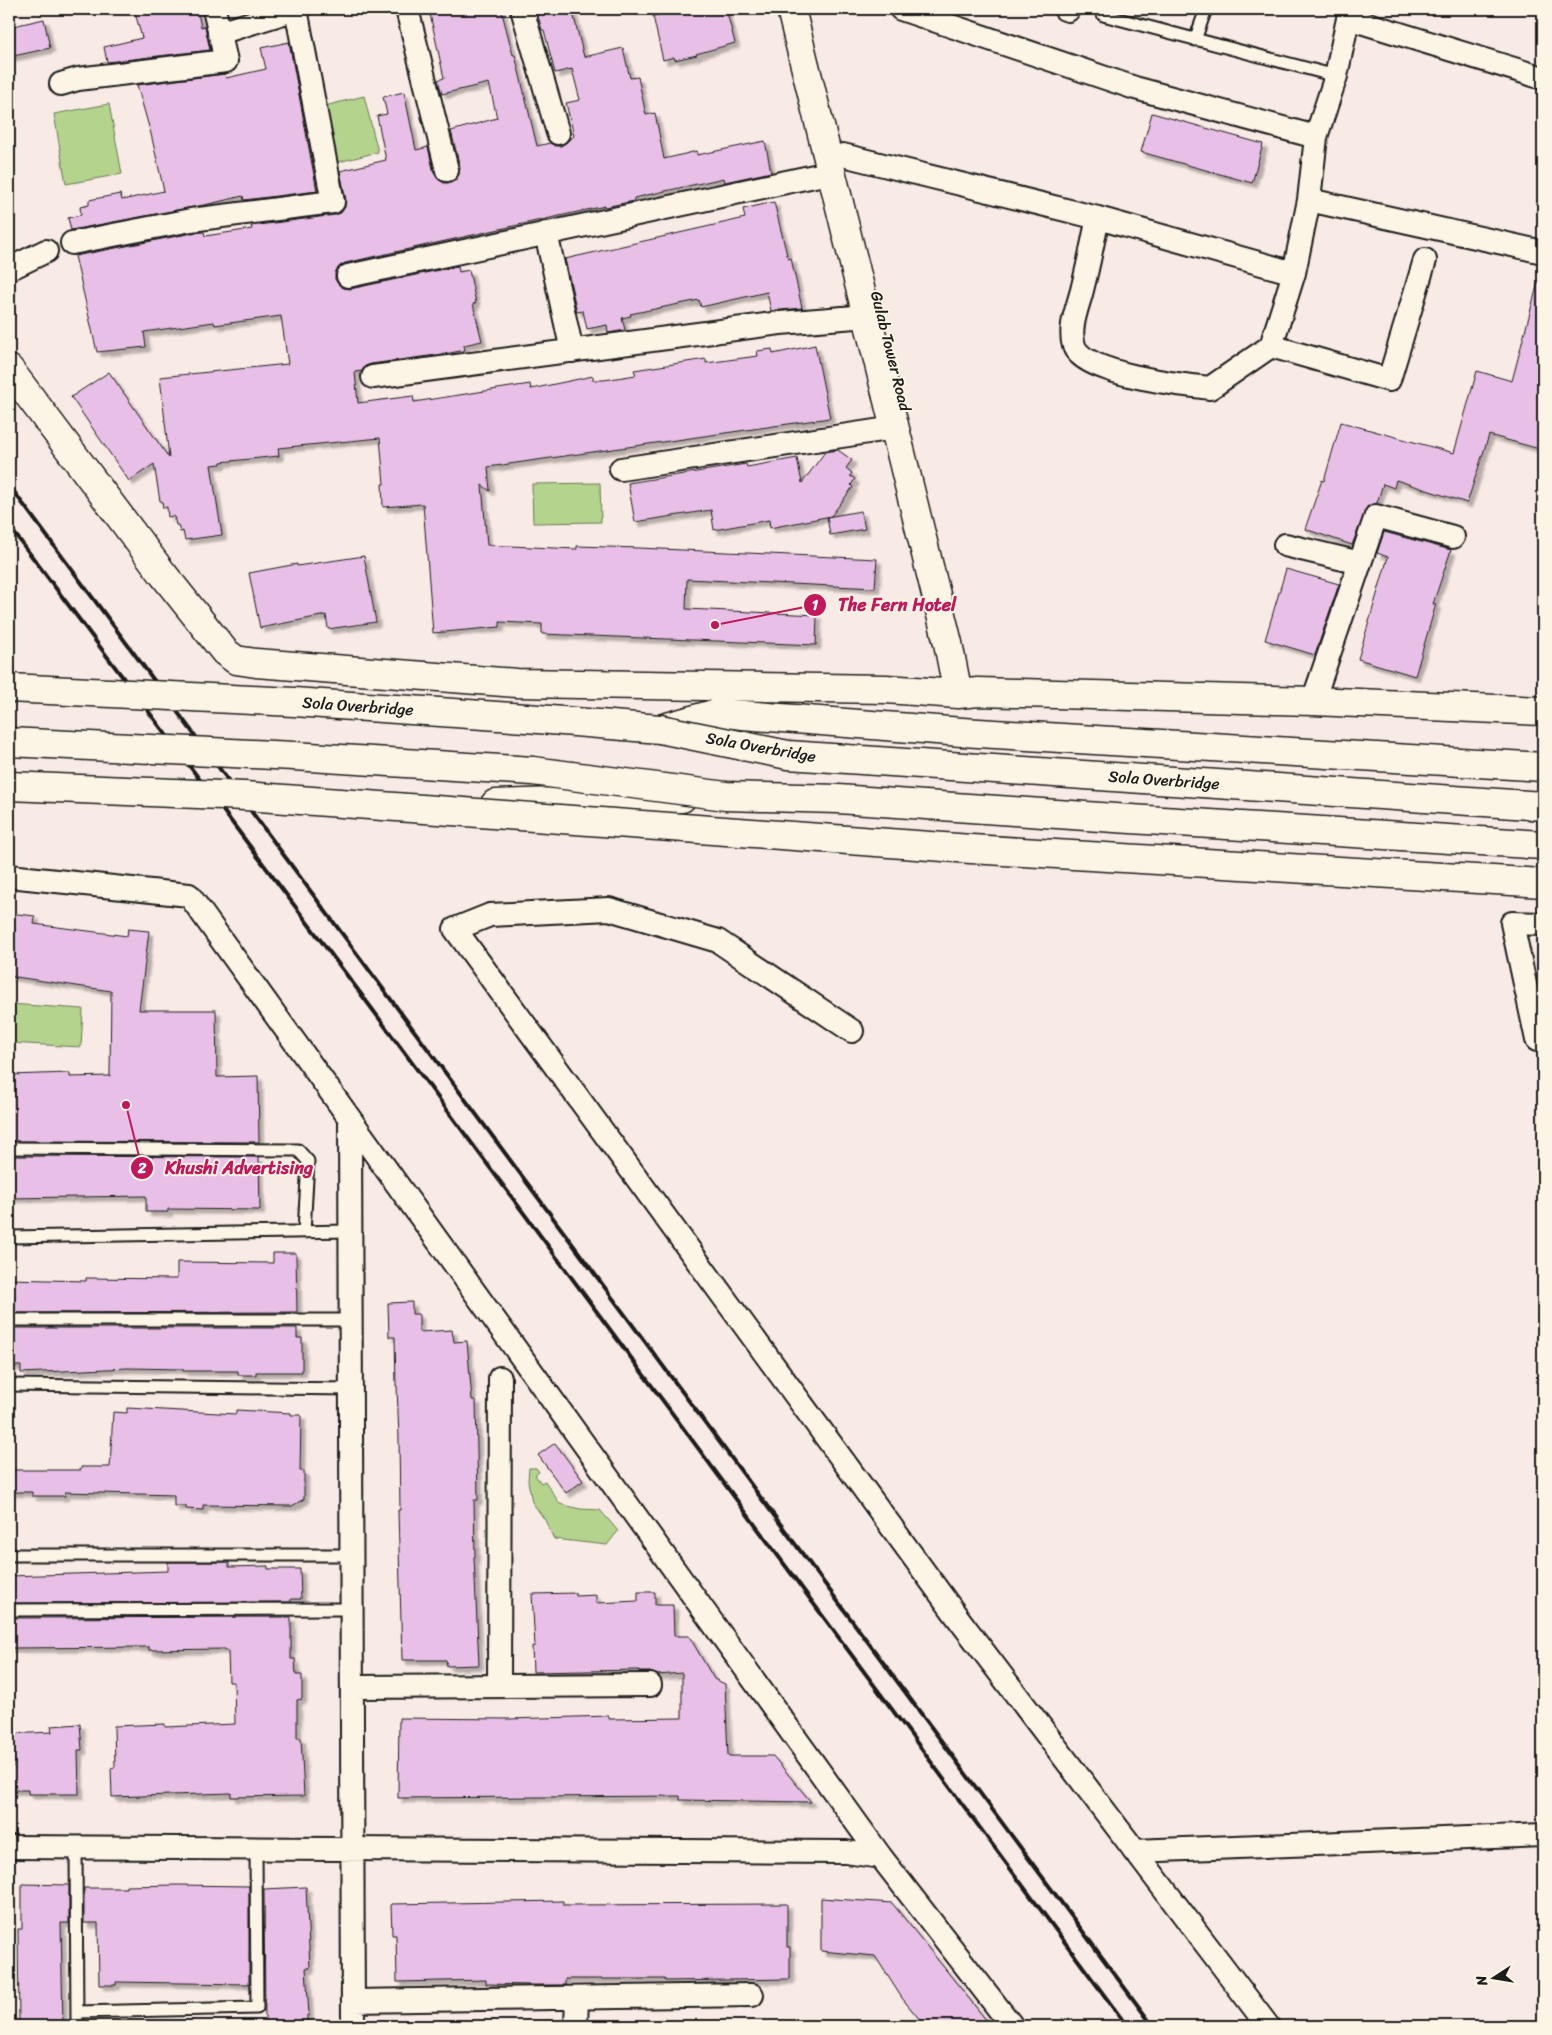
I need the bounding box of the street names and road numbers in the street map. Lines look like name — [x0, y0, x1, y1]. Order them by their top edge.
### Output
street label: Gulab Tower Road — [862, 288, 920, 416]
street label: Sola Overbridge — [301, 688, 415, 724]
street label: Sola Overbridge — [704, 723, 818, 771]
street label: Sola Overbridge — [1107, 762, 1221, 798]

